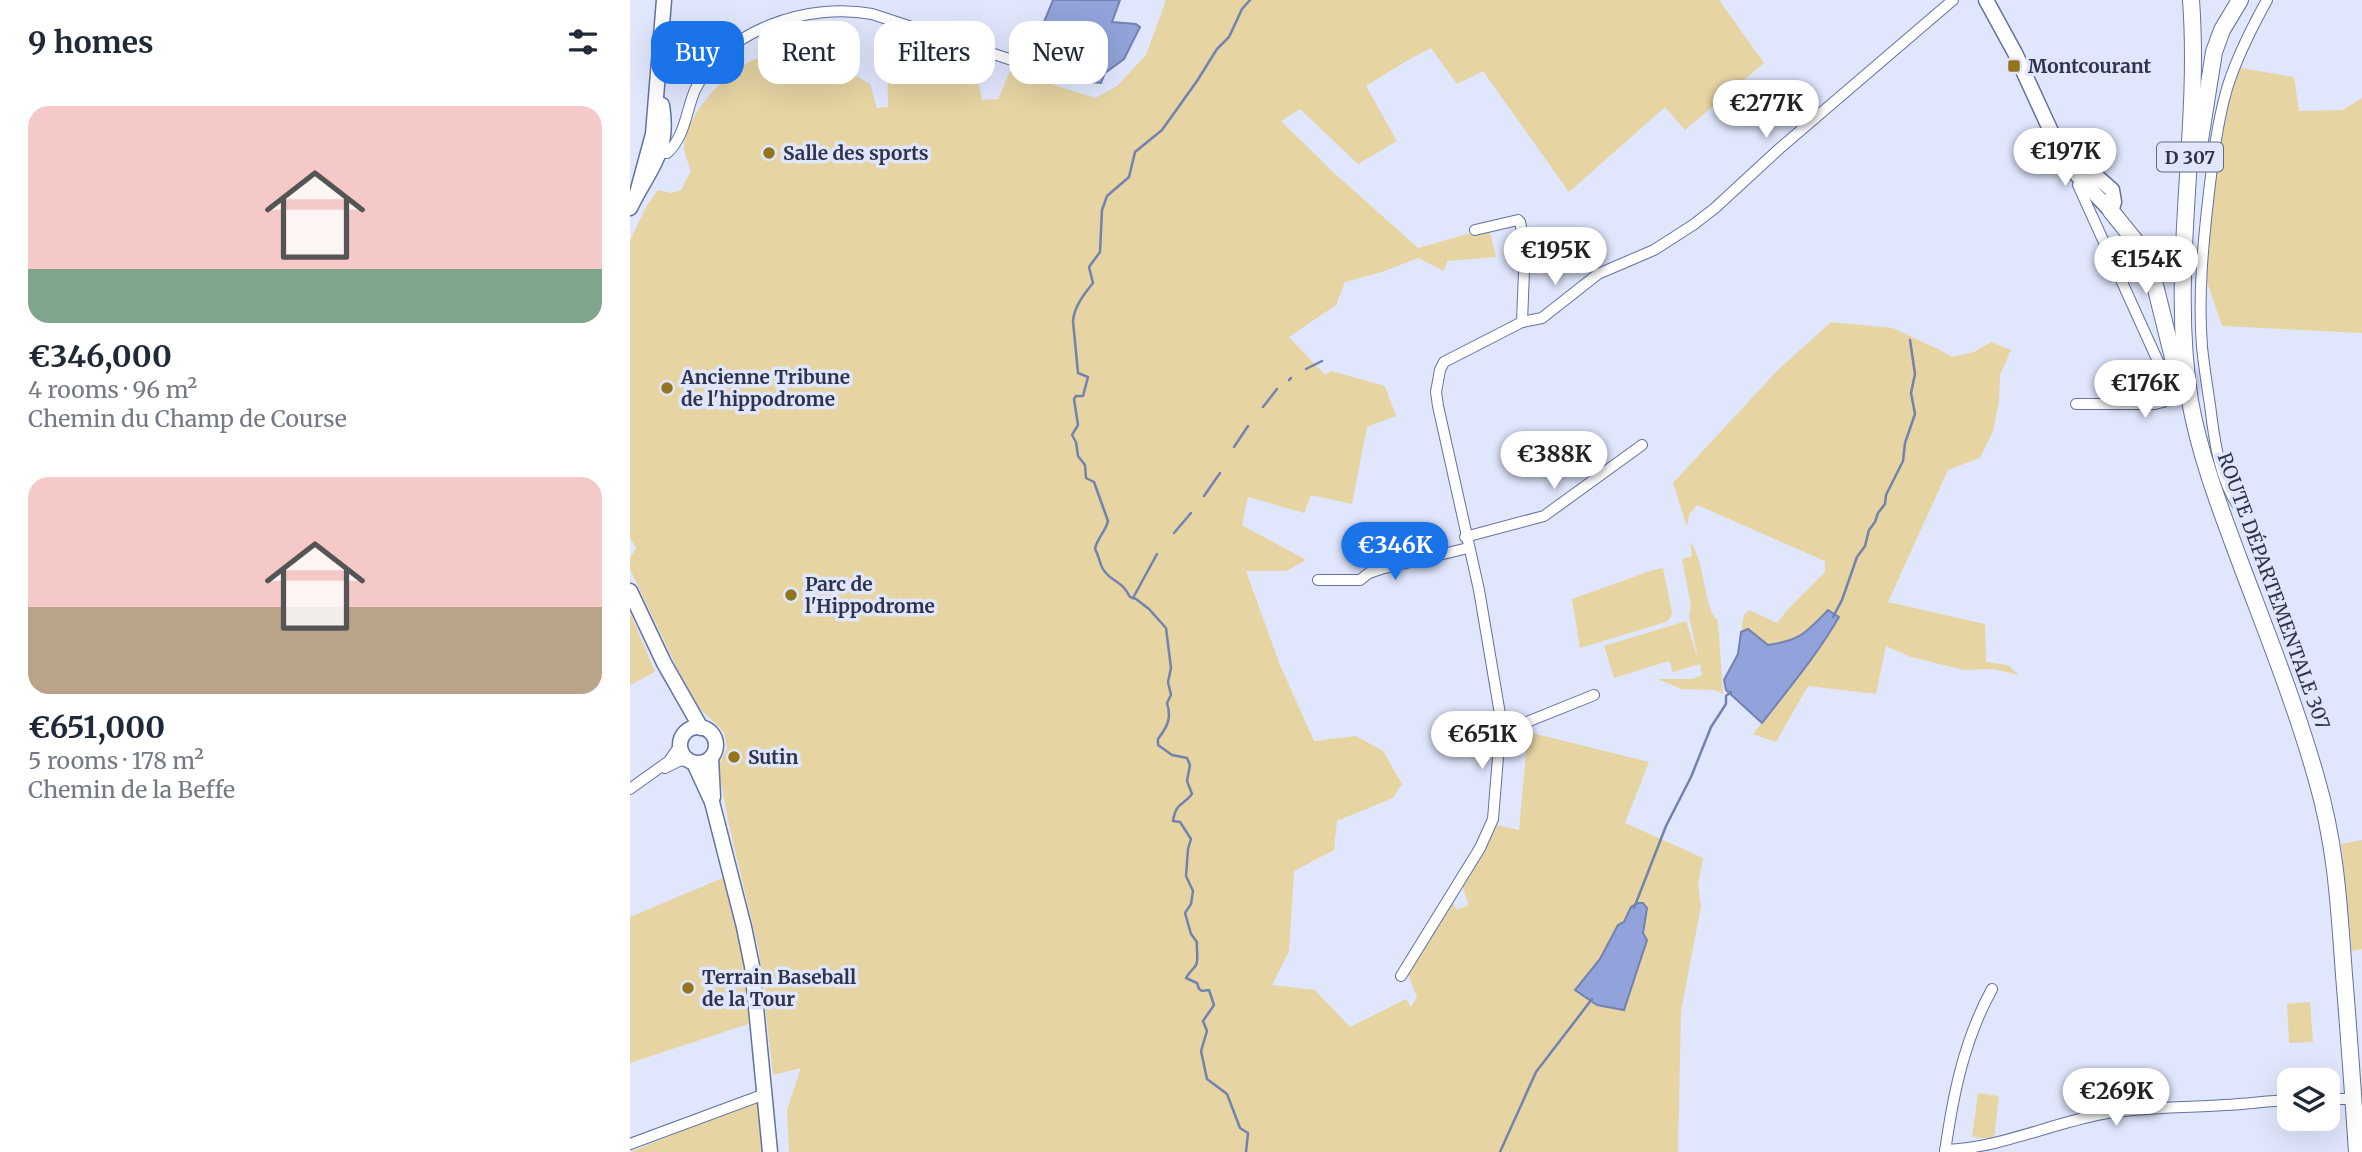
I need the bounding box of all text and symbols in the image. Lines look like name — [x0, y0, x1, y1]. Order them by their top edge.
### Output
chip: Buy — [651, 21, 744, 84]
chip: Rent — [758, 21, 860, 84]
chip: Filters — [874, 21, 995, 84]
chip: New — [1009, 21, 1108, 84]
text: 9 homes — [28, 23, 154, 61]
icon: filters — [564, 23, 602, 61]
place label: Montcourant — [2028, 54, 2151, 78]
marker: Montcourant — [2006, 58, 2022, 74]
pin: €277K — [1717, 80, 1815, 140]
text: €277K — [1729, 88, 1803, 117]
pin: €197K — [2016, 128, 2114, 188]
text: €197K — [2029, 136, 2101, 165]
place label: Salle des sports — [783, 141, 929, 165]
road number: D 307 — [2157, 142, 2223, 172]
marker: Salle des sports — [761, 145, 777, 161]
icon: home — [252, 152, 378, 278]
pin: €195K — [1506, 228, 1604, 287]
text: €195K — [1520, 235, 1590, 264]
pin: €154K — [2097, 236, 2195, 296]
text: €154K — [2110, 244, 2182, 273]
text: €346,000 — [28, 337, 172, 375]
pin: €176K — [2096, 360, 2194, 420]
place label: Ancienne Tribune de l'hippodrome — [680, 365, 850, 411]
text: €176K — [2110, 368, 2180, 397]
text: 4 rooms · 96 m² — [28, 375, 197, 404]
marker: Ancienne Tribune de l'hippodrome — [659, 380, 675, 396]
text: Chemin du Champ de Course — [28, 404, 347, 433]
pin: €388K — [1505, 432, 1603, 491]
text: €388K — [1516, 439, 1592, 468]
street label: ROUTE DÉPARTEMENTALE 307 — [2213, 449, 2335, 733]
pin: €346K — [1346, 522, 1444, 582]
icon: home — [252, 523, 378, 649]
text: €346K — [1357, 530, 1433, 559]
place label: Parc de l'Hippodrome — [805, 572, 935, 618]
marker: Parc de l'Hippodrome — [783, 587, 799, 603]
text: €651,000 — [28, 708, 165, 746]
pin: €651K — [1433, 712, 1531, 771]
text: €651K — [1447, 719, 1517, 748]
place label: Sutin — [748, 745, 798, 769]
text: 5 rooms · 178 m² — [28, 746, 204, 775]
marker: Sutin — [726, 749, 742, 765]
text: Chemin de la Beffe — [28, 775, 235, 804]
place label: Terrain Baseball de la Tour — [702, 965, 856, 1011]
marker: Terrain Baseball de la Tour — [680, 980, 696, 996]
pin: €269K — [2067, 1068, 2165, 1128]
map controls — [2277, 1068, 2340, 1131]
button: layers — [2277, 1068, 2340, 1131]
text: €269K — [2079, 1076, 2153, 1105]

